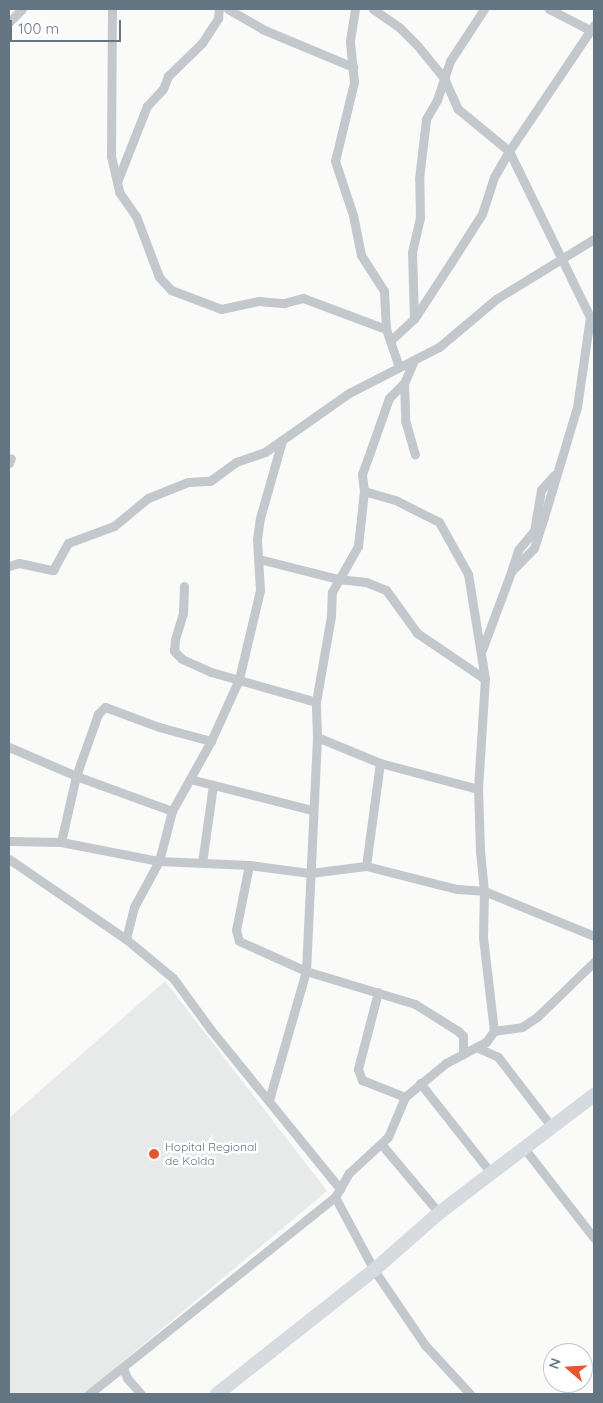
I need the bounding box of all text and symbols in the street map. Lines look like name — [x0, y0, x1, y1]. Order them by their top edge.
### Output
scale bar — [12, 10, 124, 42]
text: 100 m — [18, 19, 59, 38]
place label: Hopital Regional de Kolda — [165, 1140, 257, 1168]
marker: Hopital Regional de Kolda — [147, 1147, 161, 1161]
north arrow — [543, 1343, 593, 1393]
text: N — [545, 1356, 565, 1371]

